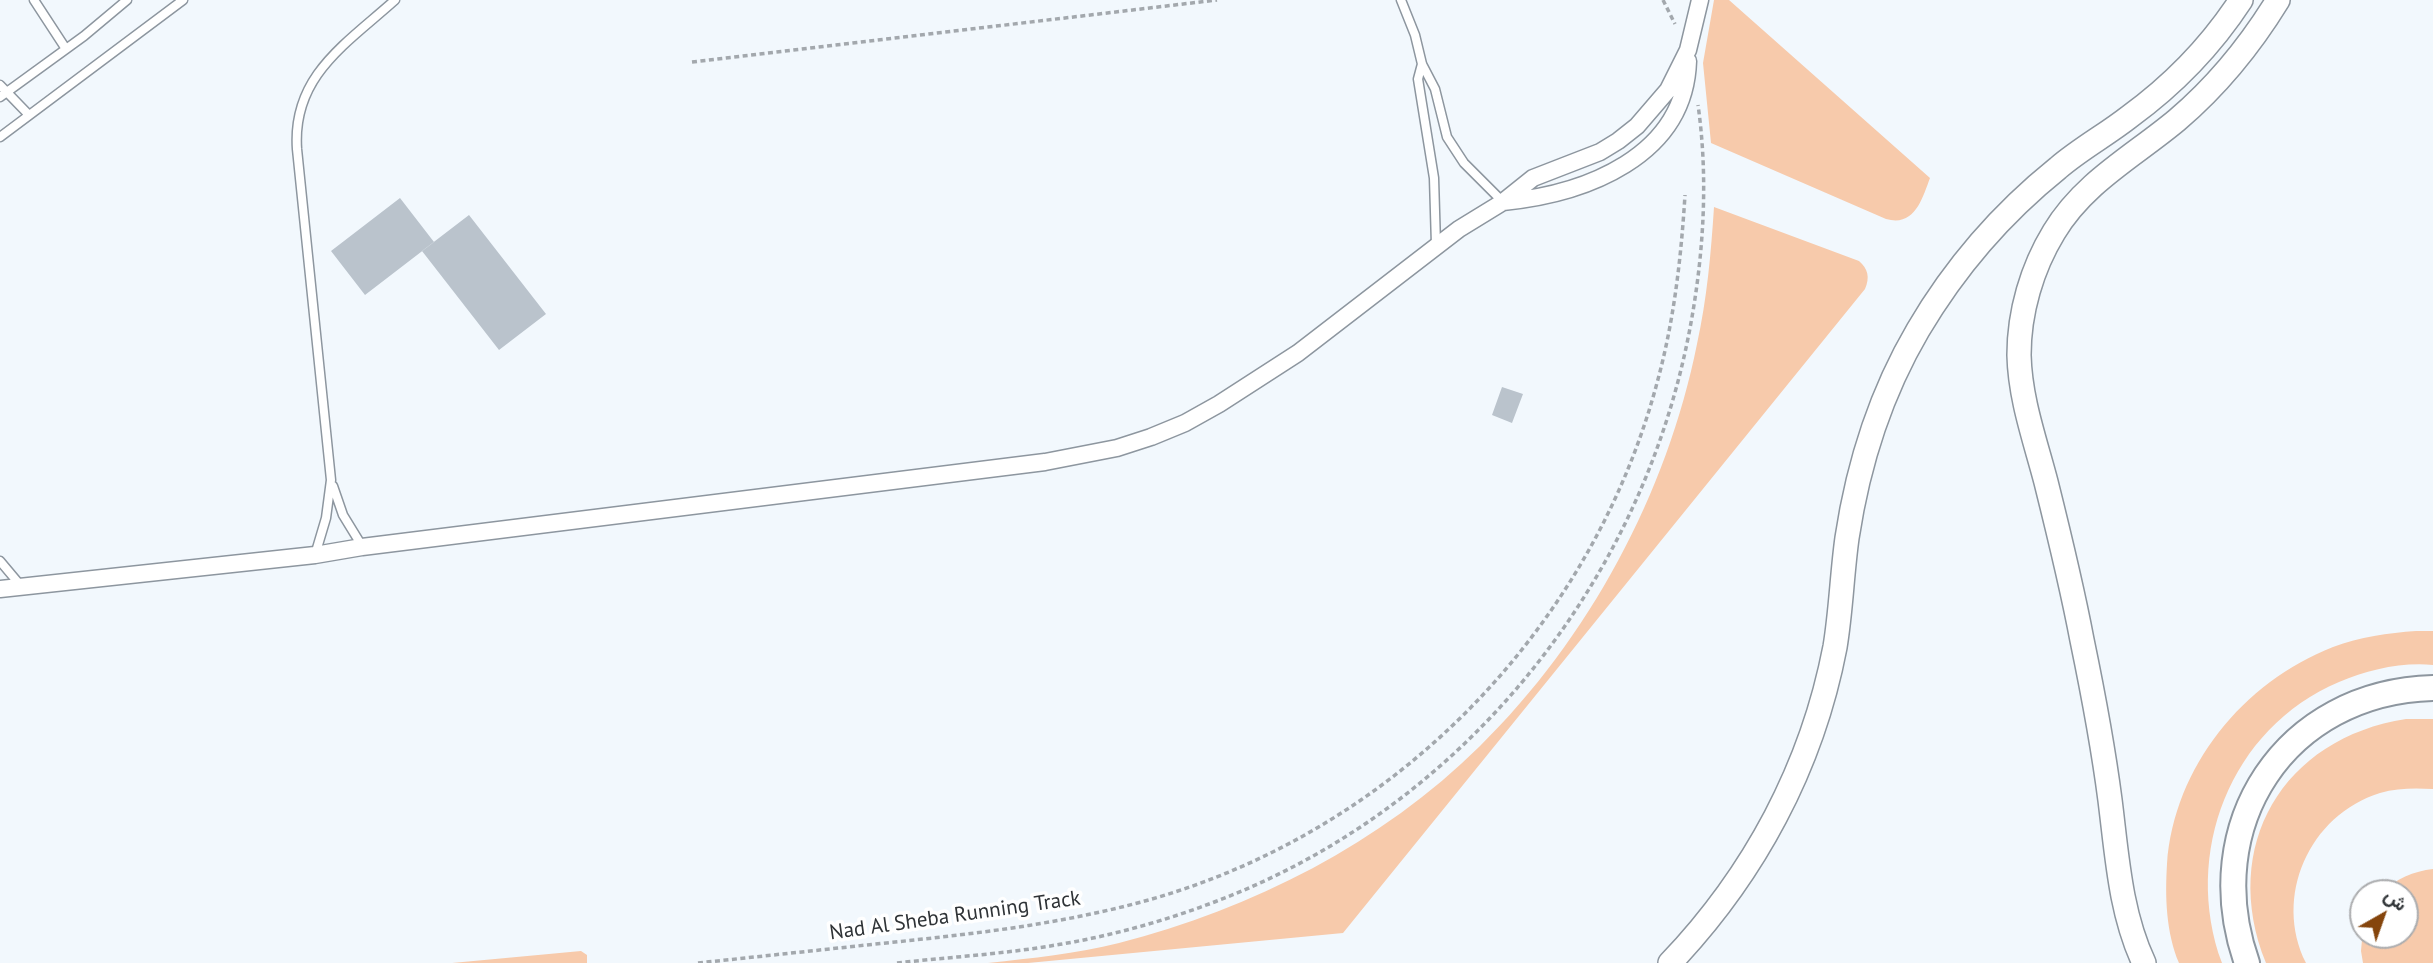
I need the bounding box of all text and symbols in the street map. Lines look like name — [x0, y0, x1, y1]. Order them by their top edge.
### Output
north arrow — [2349, 879, 2419, 949]
text: ش — [2380, 883, 2413, 916]
street label: Nad Al Sheba Running Track — [828, 886, 1082, 946]

